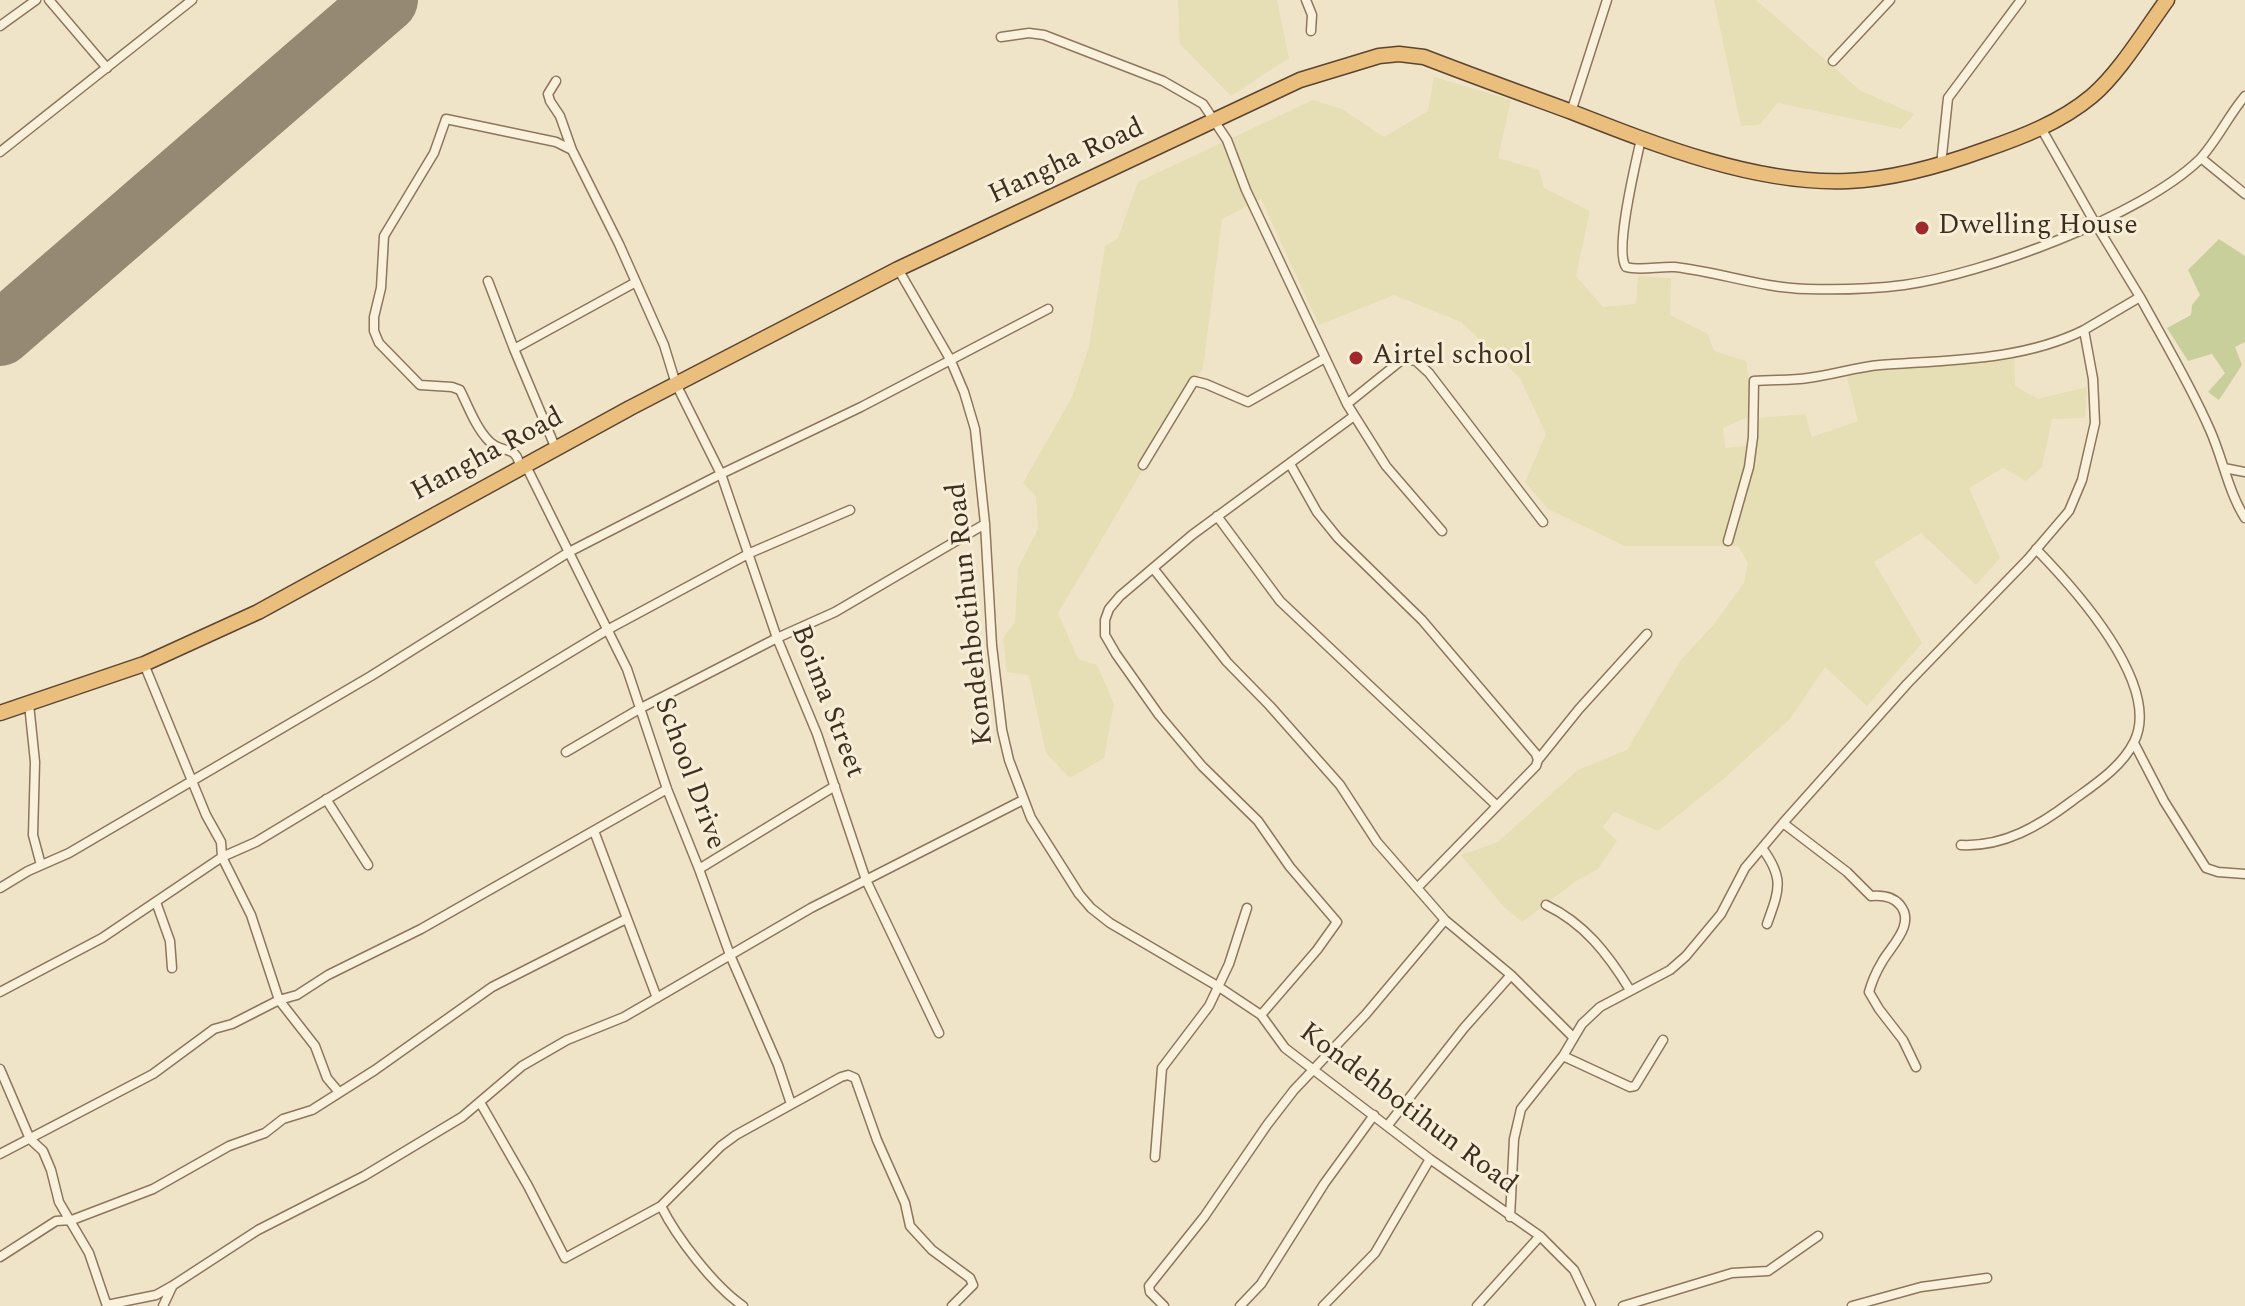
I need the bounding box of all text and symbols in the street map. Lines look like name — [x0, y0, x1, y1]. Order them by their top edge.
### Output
street label: Hangha Road — [984, 112, 1150, 214]
place label: Dwelling House — [1938, 211, 2138, 245]
marker: Dwelling House — [1913, 219, 1931, 237]
place label: Airtel school — [1372, 341, 1532, 375]
marker: Airtel school — [1347, 349, 1365, 367]
street label: Hangha Road — [406, 402, 570, 510]
street label: Kondehbotihun Road — [941, 481, 1003, 747]
street label: Boima Street — [782, 621, 870, 783]
street label: School Drive — [645, 693, 731, 855]
street label: Kondehbotihun Road — [1291, 1017, 1523, 1203]

